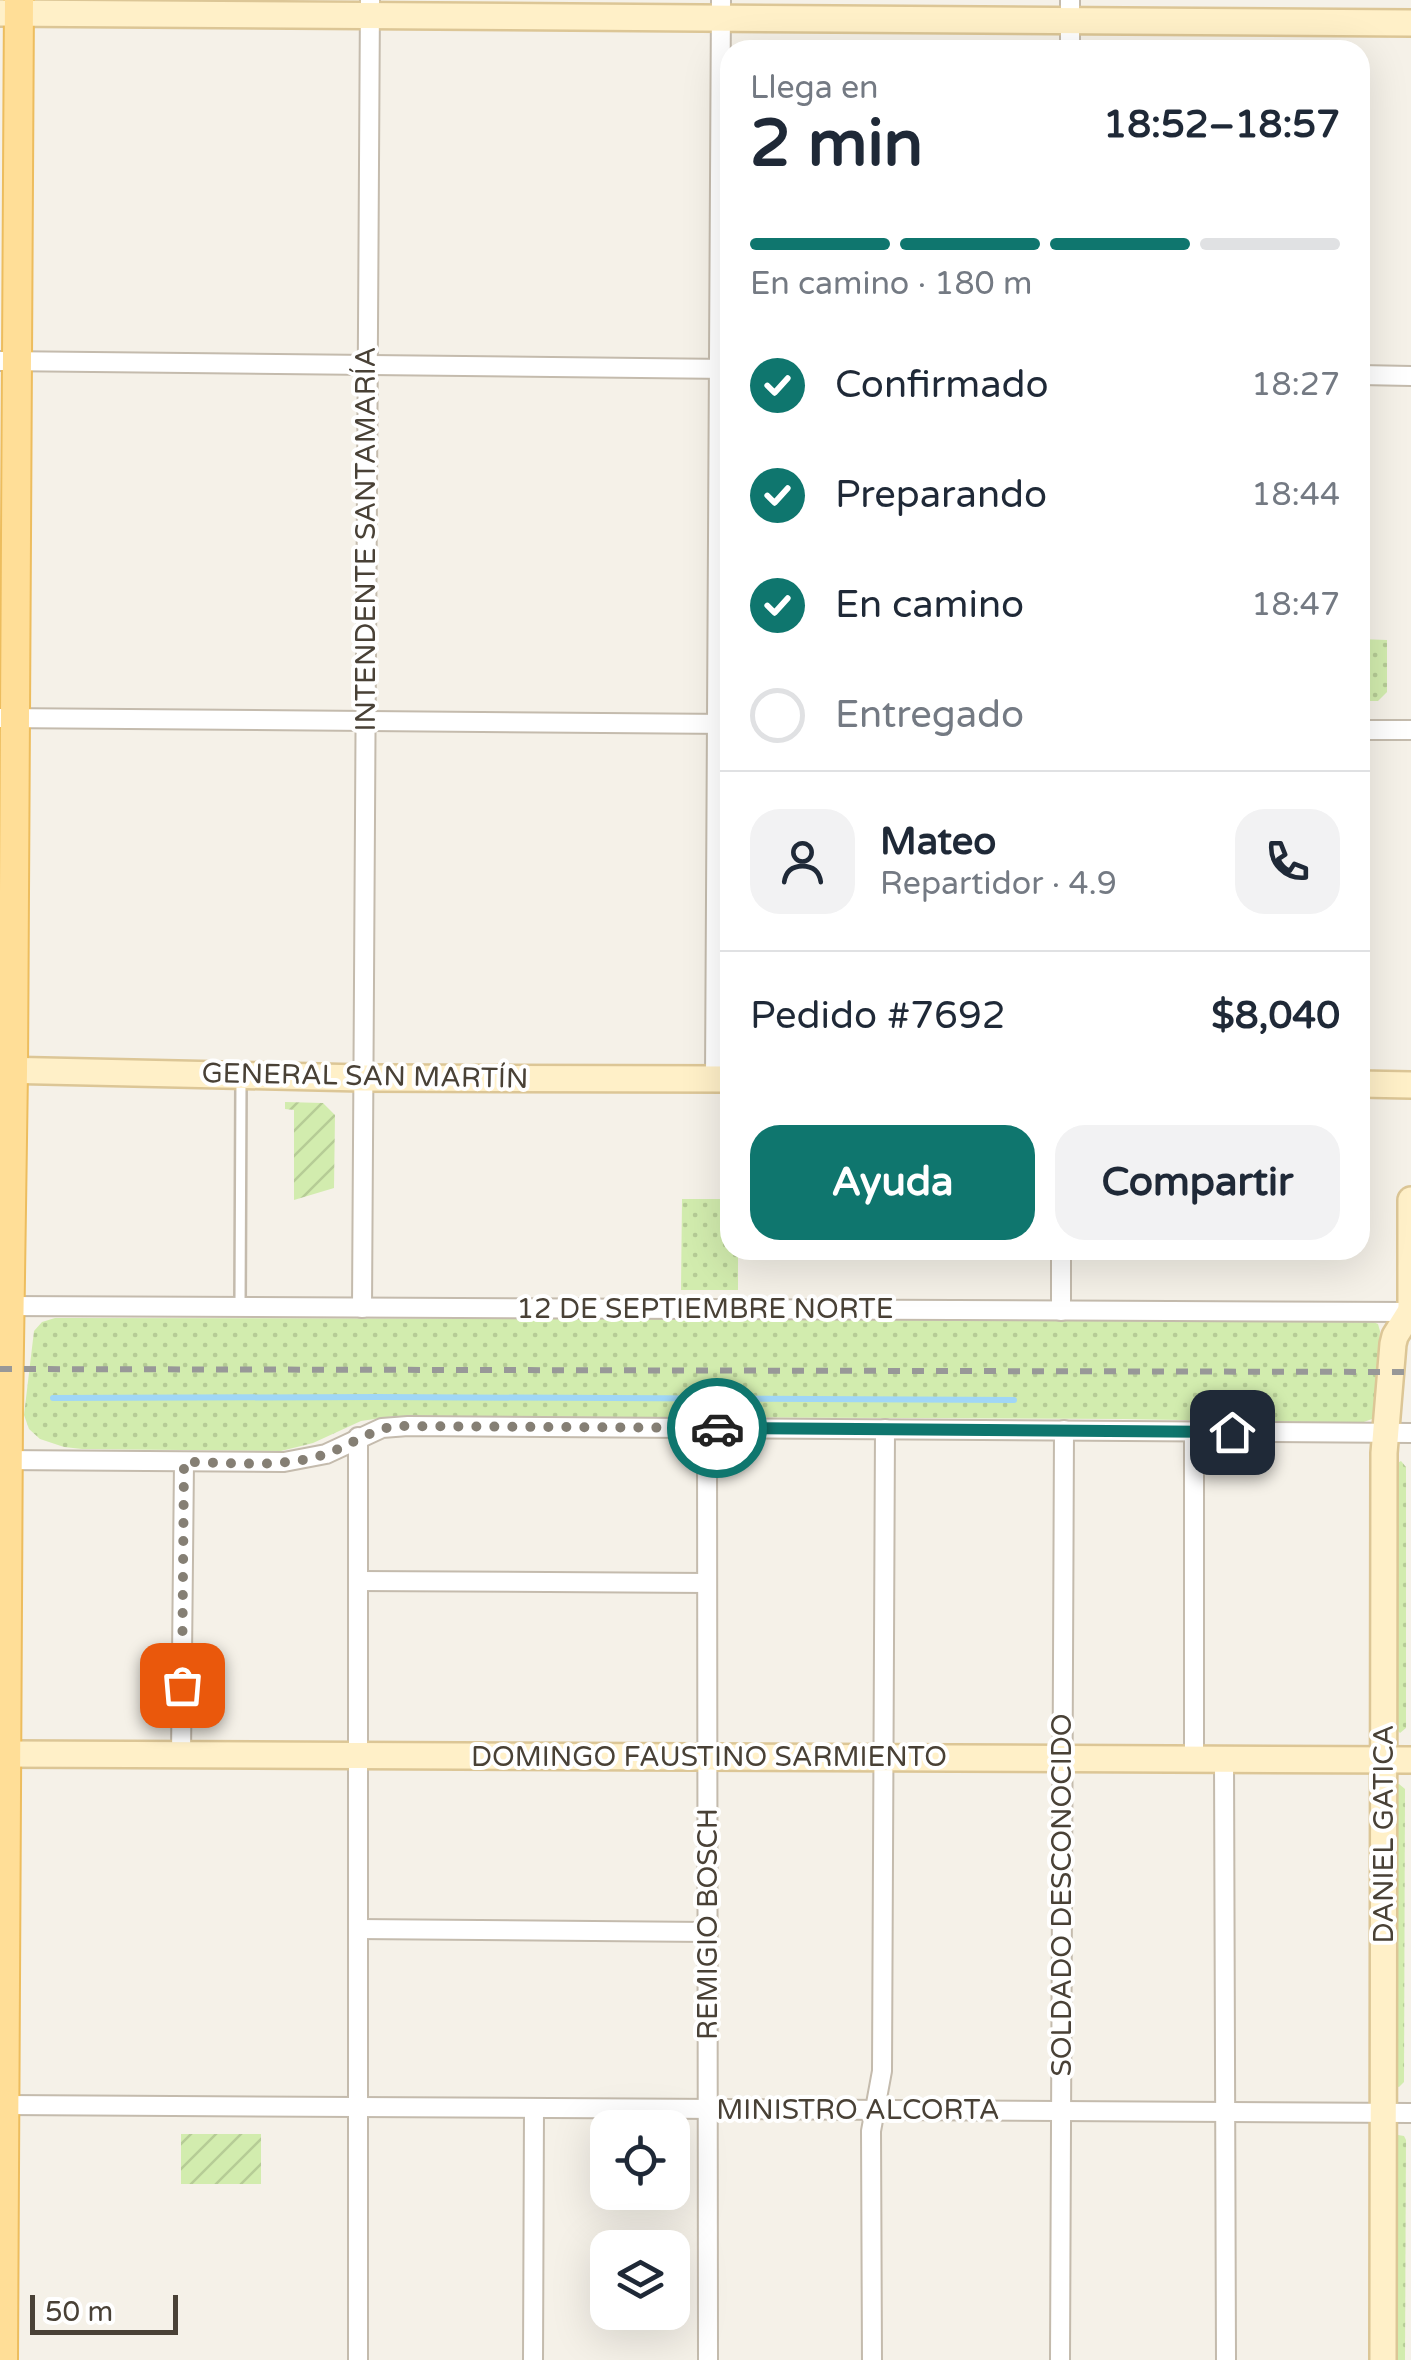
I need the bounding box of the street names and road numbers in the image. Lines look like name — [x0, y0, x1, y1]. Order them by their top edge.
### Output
street label: INTENDENTE SANTAMARÍA — [349, 346, 383, 732]
street label: GENERAL SAN MARTÍN — [201, 1056, 529, 1096]
street label: 12 DE SEPTIEMBRE NORTE — [516, 1292, 894, 1326]
street label: SOLDADO DESCONOCIDO — [1045, 1714, 1079, 2076]
street label: DANIEL GATICA — [1367, 1725, 1401, 1943]
street label: DOMINGO FAUSTINO SARMIENTO — [471, 1740, 947, 1774]
street label: REMIGIO BOSCH — [691, 1808, 725, 2040]
street label: MINISTRO ALCORTA — [716, 2093, 1000, 2127]

